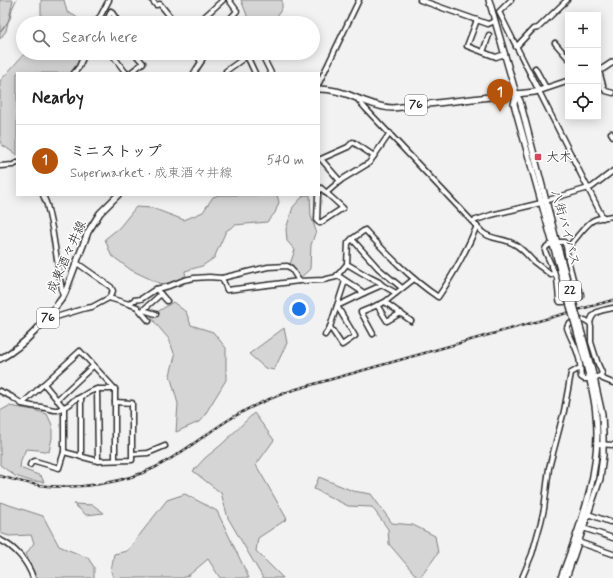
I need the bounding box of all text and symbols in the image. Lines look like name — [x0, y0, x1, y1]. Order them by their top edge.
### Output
map controls — [565, 12, 601, 120]
button: + — [565, 12, 601, 48]
search box — [16, 16, 320, 60]
icon: search — [30, 27, 52, 49]
text: Search here — [62, 28, 138, 48]
button: − — [565, 48, 601, 84]
pin: 1 — [487, 79, 513, 112]
button: locate — [565, 84, 601, 120]
text: Nearby — [32, 87, 84, 109]
road number: 76 — [405, 95, 427, 115]
text: ミニストップ — [70, 142, 162, 162]
place label: 大木 — [546, 149, 572, 166]
text: 1 — [42, 152, 48, 169]
text: 540 m — [267, 152, 304, 169]
marker: 大木 — [533, 152, 543, 162]
text: Supermarket · 成東酒々井線 — [70, 165, 232, 182]
street label: 八街バイパス — [547, 188, 583, 268]
street label: 成東酒々井線 — [43, 217, 91, 296]
road number: 22 — [559, 281, 581, 301]
your location — [289, 299, 309, 319]
road number: 76 — [37, 308, 59, 328]

